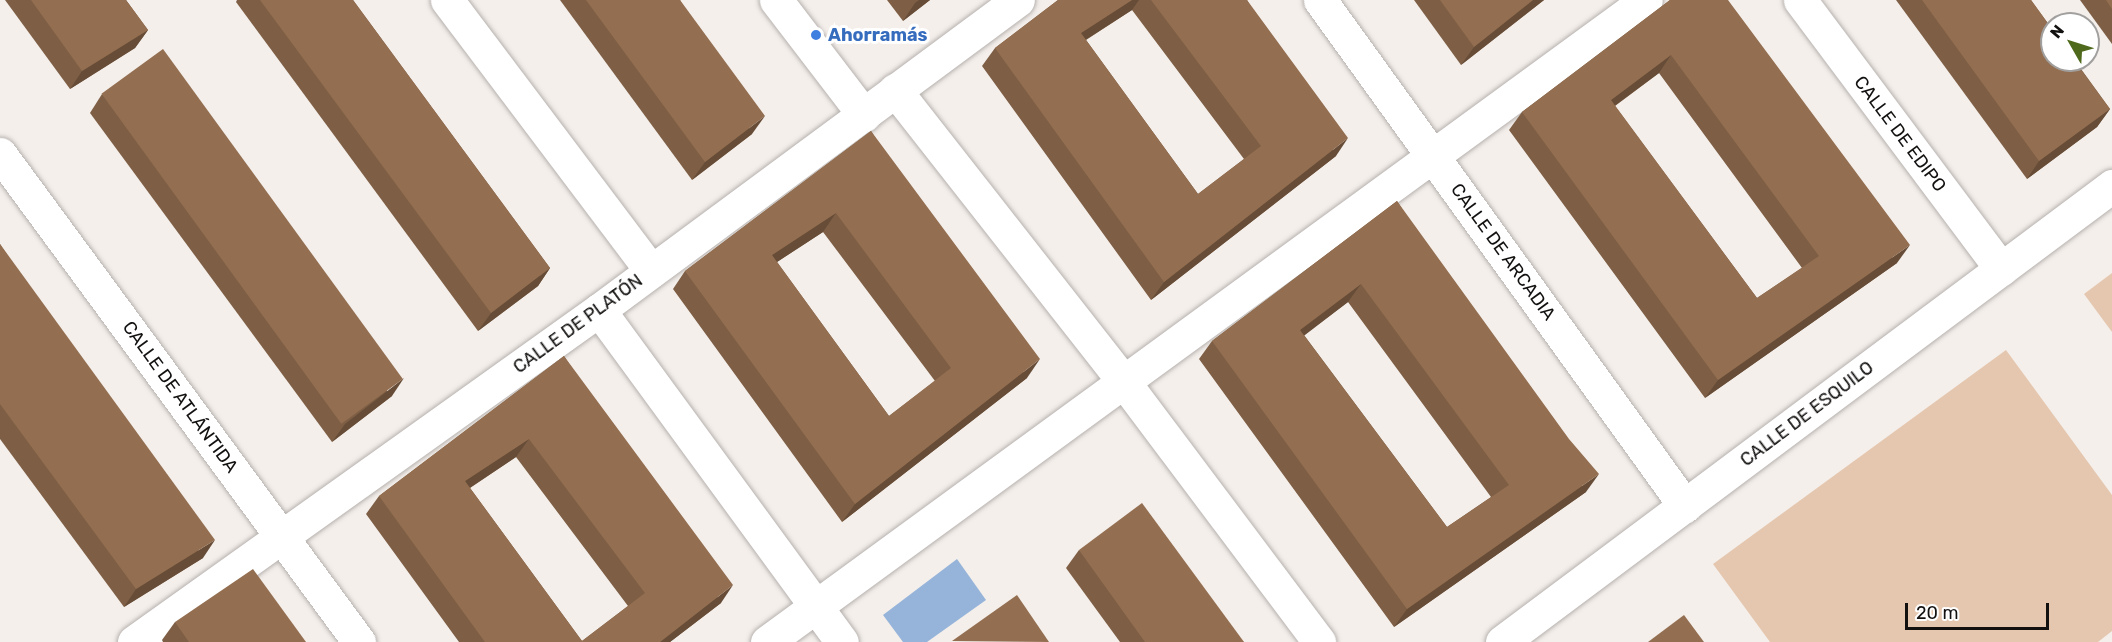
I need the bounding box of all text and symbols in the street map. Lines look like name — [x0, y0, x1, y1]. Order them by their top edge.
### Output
north arrow — [2040, 12, 2100, 72]
text: N — [2046, 21, 2068, 42]
place label: Ahorramás — [828, 24, 927, 46]
marker: Ahorramás — [809, 28, 823, 42]
street label: CALLE DE EDIPO — [1849, 72, 1951, 196]
street label: CALLE DE ARCADIA — [1446, 179, 1560, 325]
street label: CALLE DE PLATÓN — [509, 270, 647, 378]
street label: CALLE DE ATLÁNTIDA — [118, 317, 242, 477]
street label: CALLE DE ESQUILO — [1736, 357, 1878, 471]
scale bar — [1908, 591, 2052, 629]
text: 20 m — [1916, 602, 1958, 624]

